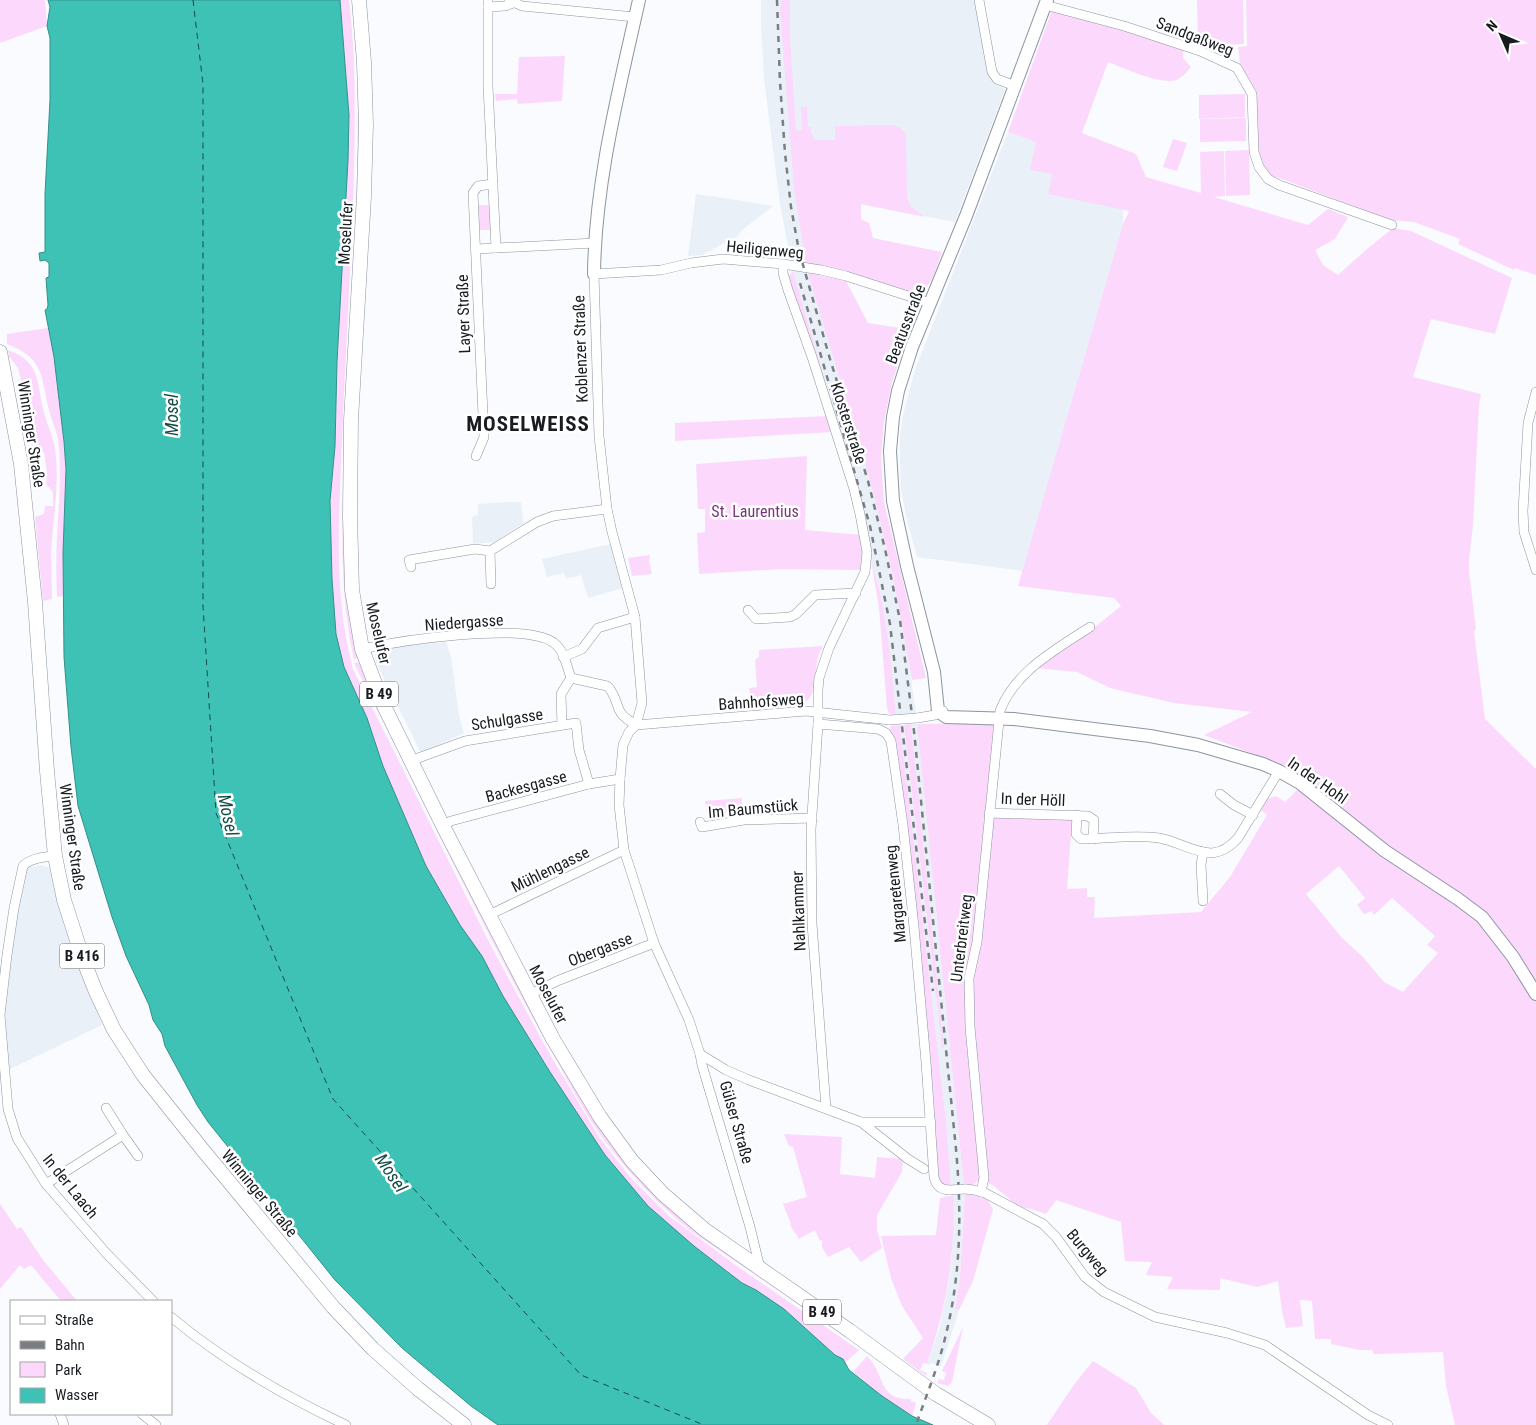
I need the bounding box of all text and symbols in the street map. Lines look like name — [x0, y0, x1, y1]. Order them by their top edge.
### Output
north arrow — [1476, 10, 1526, 60]
street label: Sandgaßweg — [1153, 13, 1236, 60]
text: N — [1483, 17, 1500, 34]
street label: Moselufer — [334, 201, 357, 265]
street label: Heiligenweg — [726, 237, 804, 262]
street label: Layer Straße — [453, 274, 474, 354]
street label: Beatusstraße — [882, 282, 929, 367]
street label: Koblenzer Straße — [569, 295, 592, 403]
street label: Winninger Straße — [14, 379, 49, 489]
street label: Klosterstraße — [826, 380, 871, 466]
water label: Mosel — [161, 393, 182, 436]
district label: MOSELWEISS — [466, 412, 590, 436]
park label: St. Laurentius — [711, 502, 799, 521]
street label: Moselufer — [362, 600, 395, 666]
street label: Niedergasse — [424, 610, 504, 635]
road number: B 49 — [360, 682, 398, 706]
street label: Bahnhofsweg — [718, 689, 804, 714]
street label: Schulgasse — [470, 704, 544, 735]
street label: In der Hohl — [1284, 753, 1351, 808]
street label: Backesgasse — [483, 767, 569, 806]
street label: Winninger Straße — [56, 782, 89, 892]
street label: In der Höll — [1000, 789, 1066, 810]
water label: Mosel — [214, 792, 243, 839]
street label: Im Baumstück — [707, 795, 800, 822]
street label: Mühlengasse — [508, 842, 592, 896]
street label: Margaretenweg — [881, 844, 910, 944]
street label: Nahlkammer — [788, 870, 809, 951]
street label: Unterbreitweg — [947, 893, 976, 983]
street label: Obergasse — [565, 929, 635, 970]
road number: B 416 — [59, 944, 104, 968]
street label: Moselufer — [525, 962, 572, 1027]
street label: Gülser Straße — [716, 1079, 757, 1166]
street label: Winninger Straße — [218, 1146, 302, 1241]
water label: Mosel — [371, 1149, 412, 1197]
street label: In der Laach — [39, 1150, 102, 1222]
street label: Burgweg — [1063, 1225, 1113, 1279]
legend — [10, 1300, 172, 1415]
road number: B 49 — [803, 1300, 841, 1324]
text: Straße — [55, 1311, 94, 1329]
text: Bahn — [55, 1336, 85, 1354]
text: Park — [55, 1361, 82, 1379]
text: Wasser — [55, 1386, 99, 1404]

